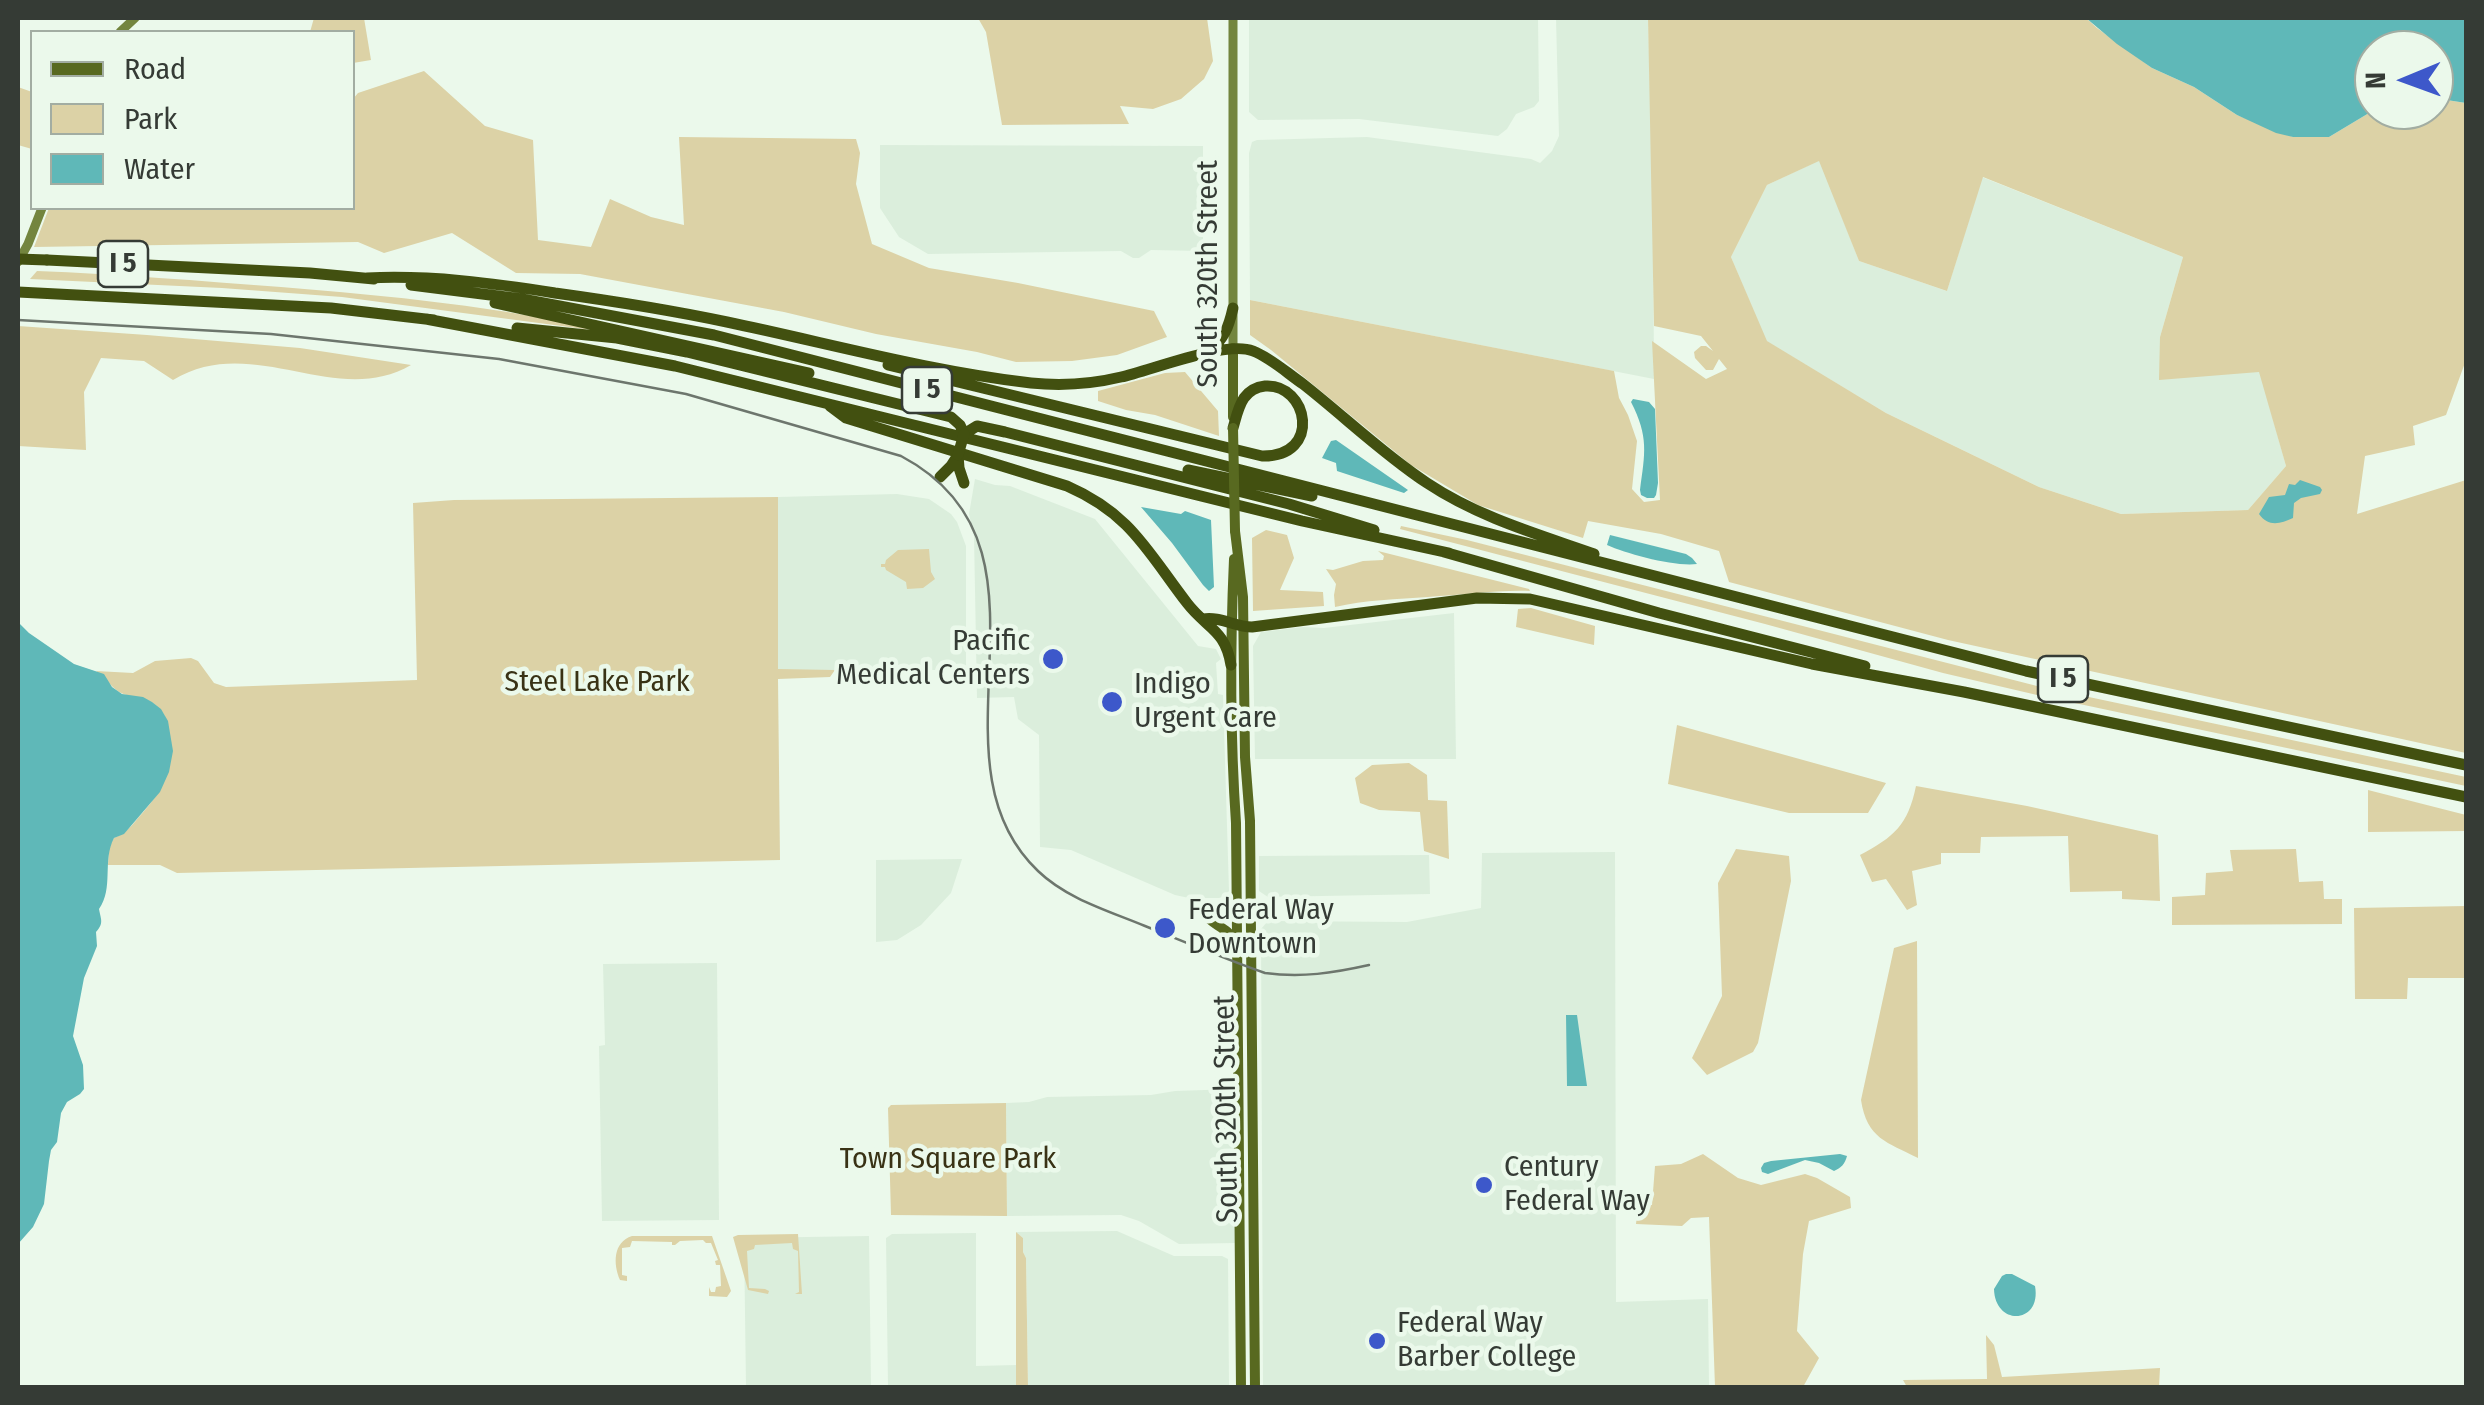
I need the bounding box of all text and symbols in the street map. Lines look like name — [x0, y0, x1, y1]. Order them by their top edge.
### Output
legend — [30, 30, 355, 210]
north arrow — [2354, 30, 2454, 130]
text: Road — [124, 51, 186, 87]
text: N — [2359, 72, 2392, 89]
text: Park — [124, 101, 177, 137]
text: Water — [124, 151, 195, 187]
street label: South 320th Street — [1191, 160, 1227, 388]
road number: I 5 — [98, 241, 148, 287]
road number: I 5 — [902, 367, 952, 413]
place label: Pacific Medical Centers — [836, 624, 1030, 694]
marker: Pacific Medical Centers — [1040, 646, 1066, 672]
road number: I 5 — [2038, 656, 2088, 702]
park label: Steel Lake Park — [504, 665, 690, 701]
place label: Indigo Urgent Care — [1134, 667, 1277, 738]
marker: Indigo Urgent Care — [1099, 689, 1125, 715]
place label: Federal Way Downtown — [1188, 893, 1334, 964]
marker: Federal Way Downtown — [1152, 915, 1178, 941]
street label: South 320th Street — [1207, 995, 1247, 1223]
park label: Town Square Park — [840, 1142, 1056, 1178]
place label: Century Federal Way — [1504, 1150, 1650, 1220]
marker: Century Federal Way — [1473, 1174, 1495, 1196]
place label: Federal Way Barber College — [1397, 1306, 1576, 1376]
marker: Federal Way Barber College — [1366, 1330, 1388, 1352]

